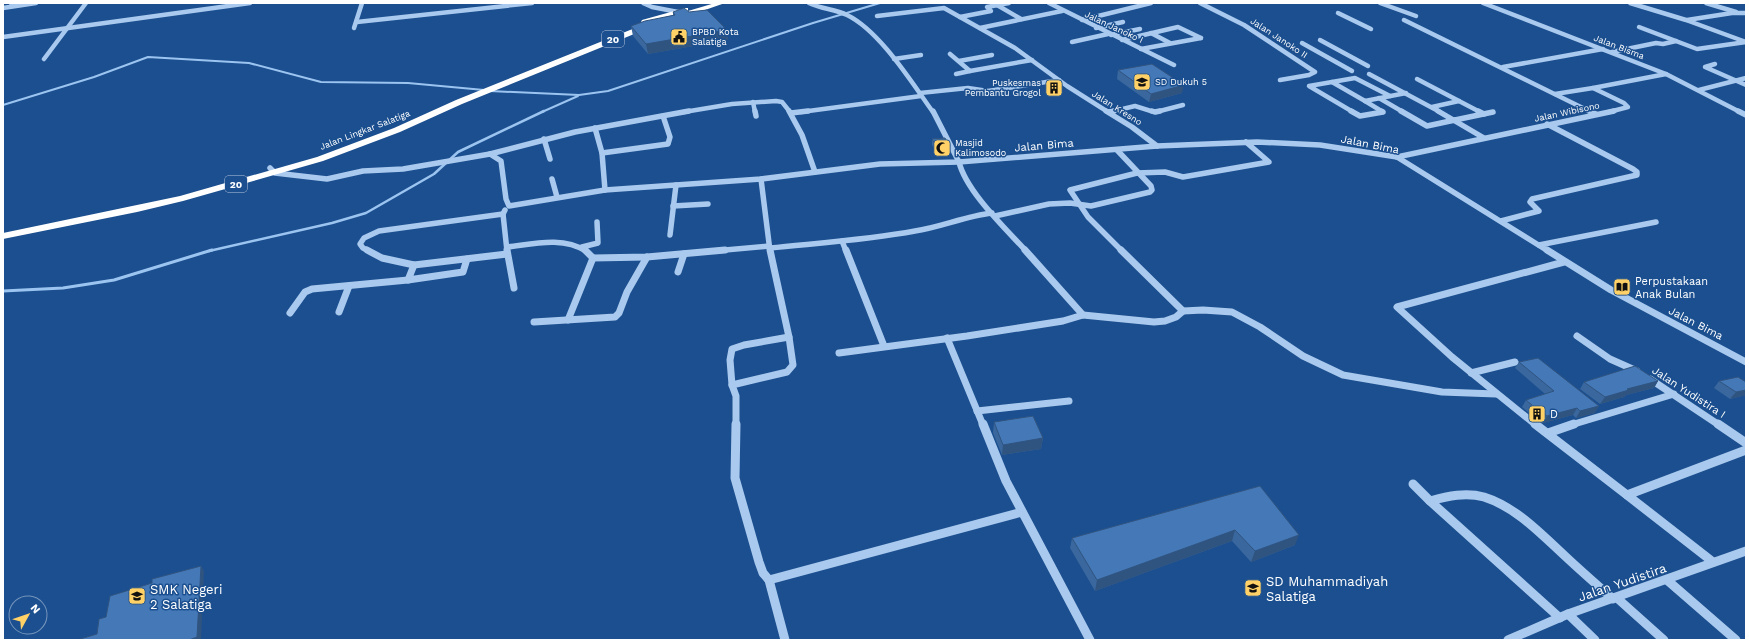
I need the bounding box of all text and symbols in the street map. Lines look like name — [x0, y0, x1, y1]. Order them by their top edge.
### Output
street label: Jalan Janoko I — [1083, 9, 1145, 45]
street label: Jalan Janoko II — [1249, 16, 1309, 60]
public building icon: BPBD Kota Salatiga — [669, 27, 689, 47]
place label: BPBD Kota Salatiga — [692, 27, 739, 47]
road number: 20 — [602, 31, 624, 47]
street label: Jalan Bisma — [1592, 33, 1646, 61]
school or university icon: SD Dukuh 5 — [1132, 72, 1152, 92]
place label: SD Dukuh 5 — [1155, 77, 1207, 87]
place label: Puskesmas Pembantu Grogol — [965, 78, 1041, 98]
building icon: Puskesmas Pembantu Grogol — [1044, 78, 1064, 98]
street label: Jalan Kresno — [1090, 89, 1144, 127]
street label: Jalan Wibisono — [1533, 100, 1601, 124]
street label: Jalan Lingkar Salatiga — [318, 108, 412, 152]
street label: Jalan Bima — [1340, 132, 1400, 157]
street label: Jalan Bima — [1014, 136, 1074, 155]
mosque icon: Masjid Kalimosodo — [932, 138, 952, 158]
place label: Masjid Kalimosodo — [955, 138, 1006, 158]
road number: 20 — [225, 176, 247, 192]
place label: Perpustakaan Anak Bulan — [1635, 275, 1708, 301]
library icon: Perpustakaan Anak Bulan — [1612, 277, 1632, 297]
street label: Jalan Bima — [1666, 304, 1725, 343]
street label: Jalan Yudistira I — [1650, 364, 1728, 421]
building icon: D — [1527, 404, 1547, 424]
place label: D — [1550, 408, 1558, 421]
street label: Jalan Yudistira — [1576, 560, 1669, 605]
place label: SD Muhammadiyah Salatiga — [1266, 574, 1388, 604]
school or university icon: SD Muhammadiyah Salatiga — [1243, 578, 1263, 598]
place label: SMK Negeri 2 Salatiga — [150, 582, 222, 612]
school or university icon: SMK Negeri 2 Salatiga — [127, 586, 147, 606]
north arrow — [8, 595, 48, 635]
text: N — [28, 602, 43, 616]

